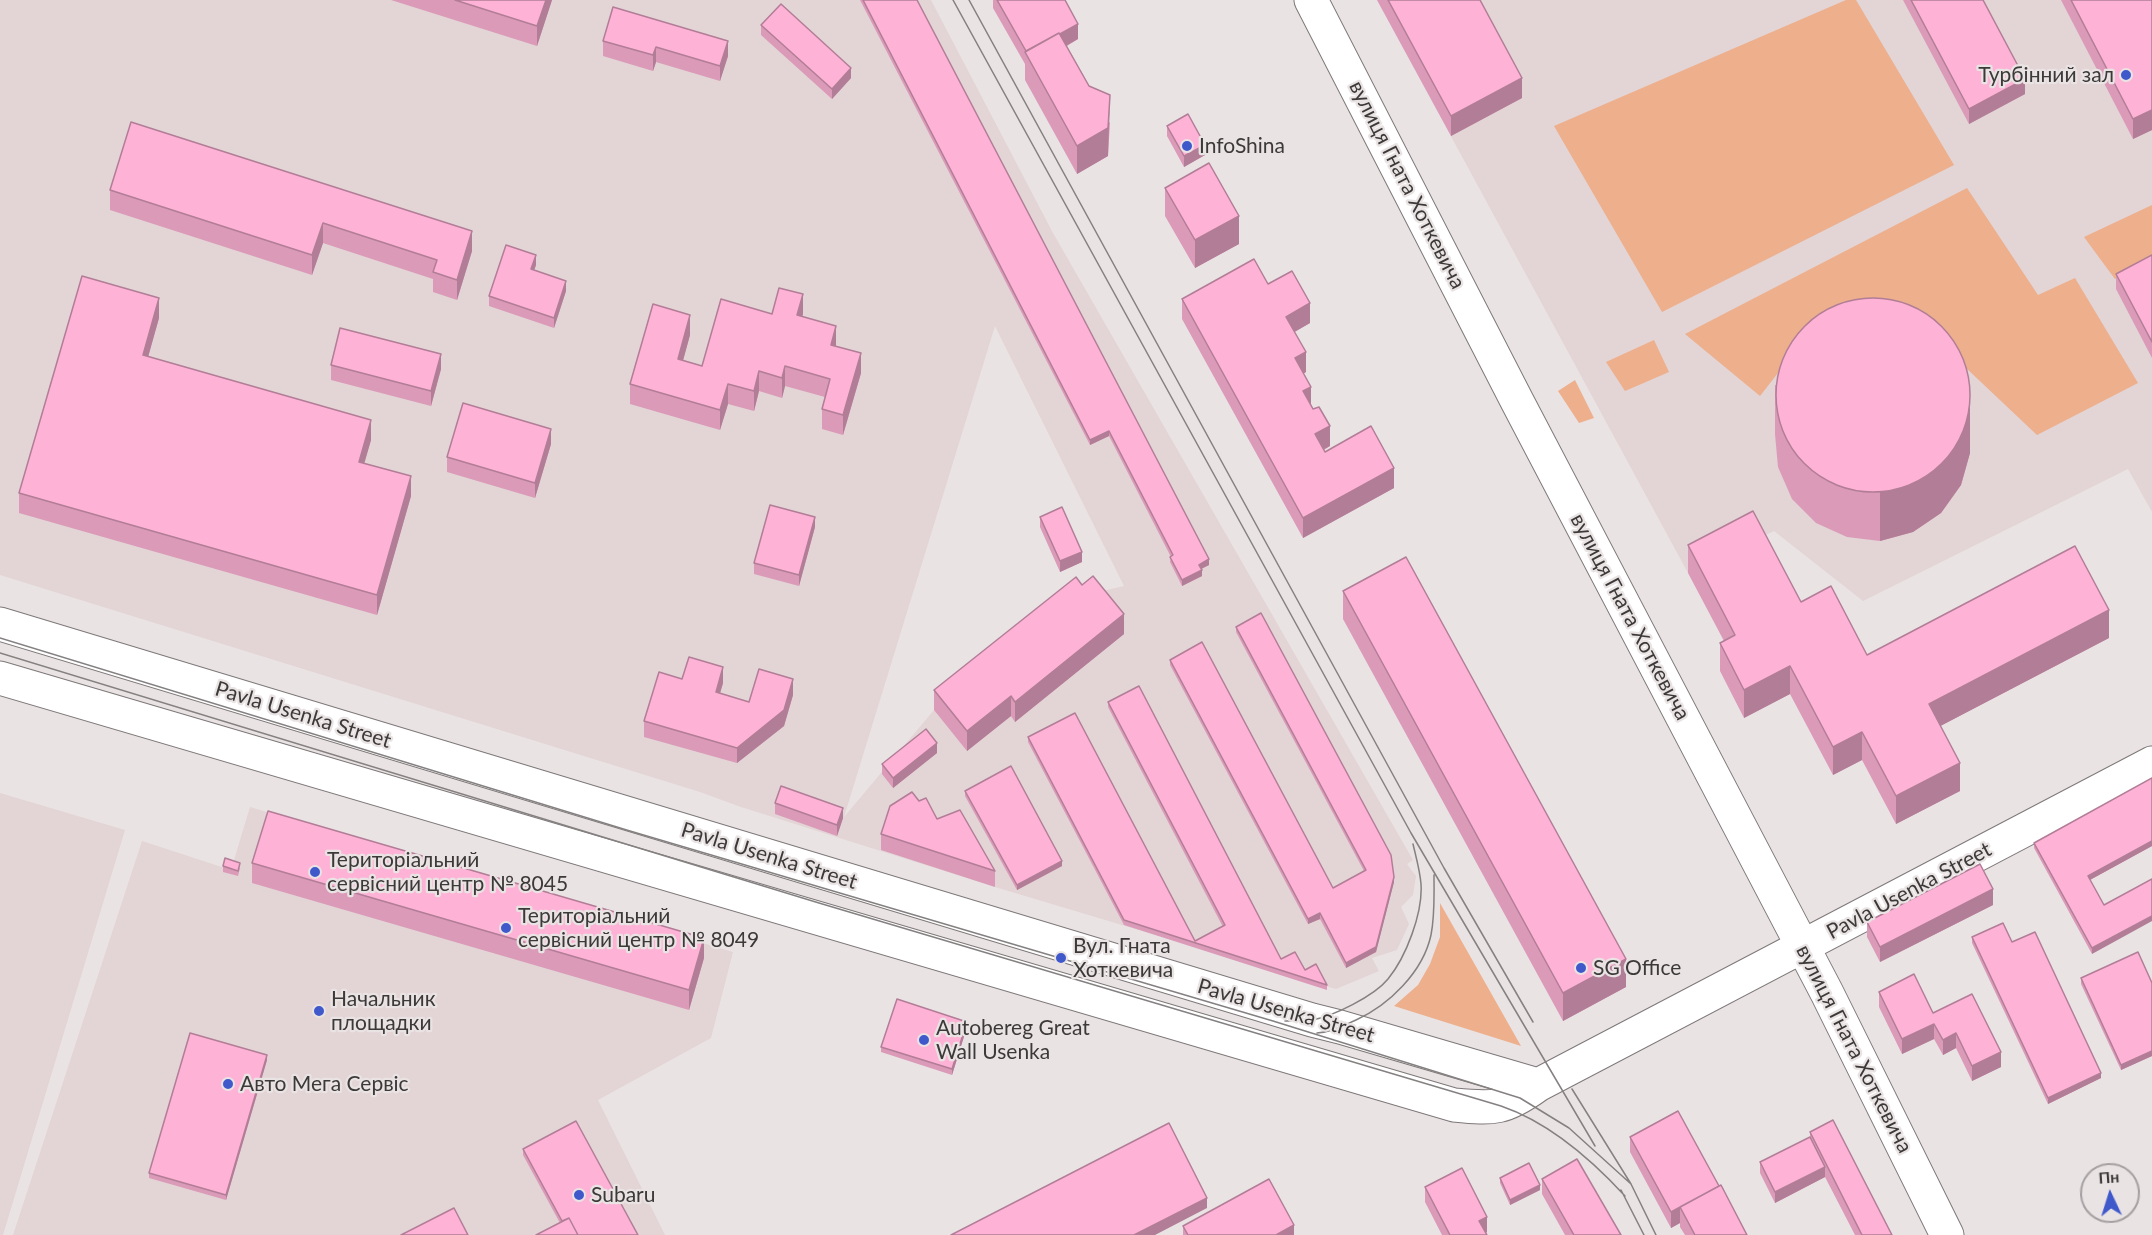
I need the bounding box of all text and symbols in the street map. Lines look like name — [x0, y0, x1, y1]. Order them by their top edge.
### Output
place label: Турбінний зал — [1978, 62, 2114, 88]
marker: Турбінний зал — [2119, 68, 2133, 82]
street label: вулиця Гната Хоткевича — [1344, 77, 1470, 293]
place label: InfoShina — [1199, 133, 1285, 159]
marker: InfoShina — [1180, 139, 1194, 153]
street label: вулиця Гната Хоткевича — [1565, 509, 1695, 725]
street label: Pavla Usenka Street — [212, 676, 394, 754]
street label: Pavla Usenka Street — [678, 817, 860, 895]
street label: Pavla Usenka Street — [1822, 837, 1996, 945]
place label: Територіальний сервісний центр № 8045 — [327, 847, 568, 897]
marker: Територіальний сервісний центр № 8045 — [308, 865, 322, 879]
place label: Територіальний сервісний центр № 8049 — [518, 903, 759, 953]
marker: Територіальний сервісний центр № 8049 — [499, 921, 513, 935]
place label: Вул. Гната Хоткевича — [1073, 933, 1173, 983]
street label: вулиця Гната Хоткевича — [1791, 941, 1917, 1157]
marker: Вул. Гната Хоткевича — [1054, 951, 1068, 965]
place label: SG Office — [1593, 955, 1681, 981]
marker: SG Office — [1574, 961, 1588, 975]
street label: Pavla Usenka Street — [1195, 974, 1377, 1048]
place label: Начальник площадки — [331, 986, 436, 1036]
marker: Начальник площадки — [312, 1004, 326, 1018]
place label: Autobereg Great Wall Usenka — [936, 1015, 1090, 1065]
marker: Autobereg Great Wall Usenka — [917, 1033, 931, 1047]
place label: Авто Мега Сервіс — [240, 1071, 409, 1097]
marker: Авто Мега Сервіс — [221, 1077, 235, 1091]
north arrow — [2080, 1163, 2140, 1223]
text: Пн — [2098, 1166, 2120, 1187]
place label: Subaru — [591, 1182, 655, 1208]
marker: Subaru — [572, 1188, 586, 1202]

